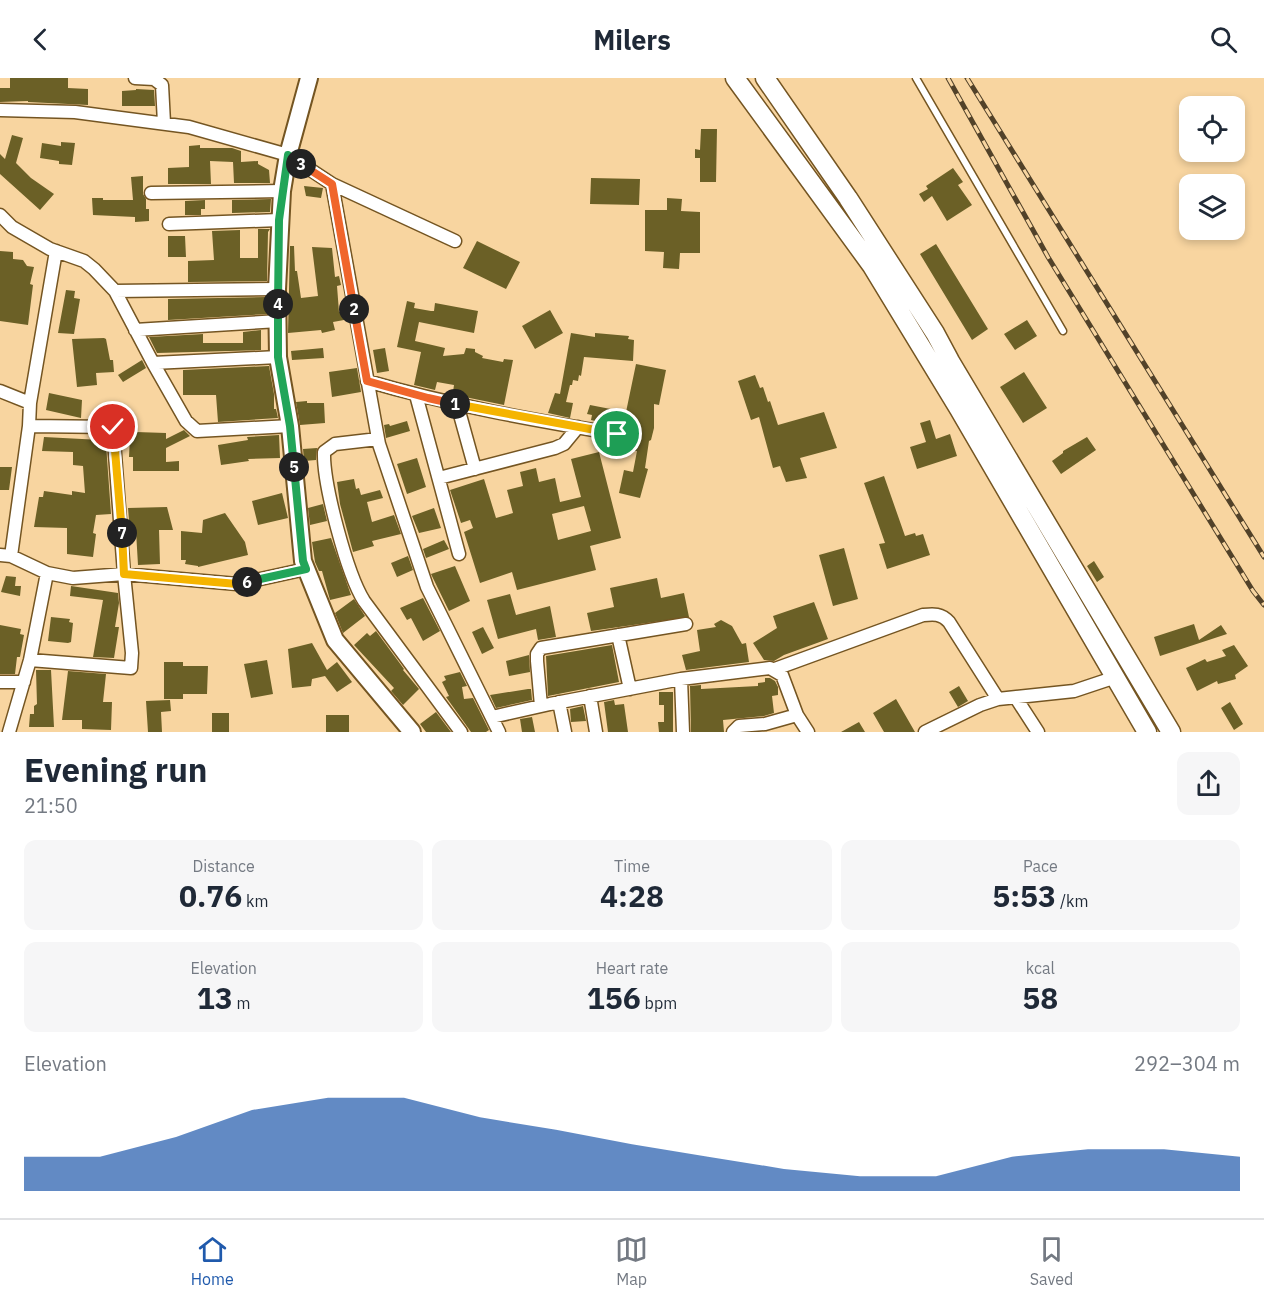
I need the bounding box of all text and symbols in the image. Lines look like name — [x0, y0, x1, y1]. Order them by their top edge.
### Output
text: Milers — [593, 22, 671, 57]
icon: back — [24, 23, 57, 56]
icon: search — [1207, 23, 1240, 56]
map controls — [1179, 96, 1245, 240]
button: locate — [1179, 96, 1245, 162]
pin: 3 — [286, 149, 316, 179]
text: 3 — [296, 154, 306, 174]
button: layers — [1179, 174, 1245, 240]
pin: 4 — [263, 289, 293, 319]
text: 4 — [273, 294, 283, 314]
pin: 2 — [339, 294, 369, 324]
text: 2 — [349, 299, 359, 319]
pin: 1 — [440, 389, 470, 419]
text: 1 — [450, 394, 460, 414]
pin — [87, 401, 138, 452]
pin — [591, 408, 642, 459]
icon: check — [96, 410, 129, 443]
icon: arrive — [600, 417, 633, 450]
pin: 5 — [279, 452, 309, 482]
text: 5 — [289, 457, 299, 477]
pin: 7 — [107, 518, 137, 548]
text: 7 — [117, 523, 127, 543]
pin: 6 — [232, 567, 262, 597]
text: 6 — [242, 572, 252, 592]
text: Evening run — [24, 748, 208, 791]
button: share — [1177, 752, 1240, 815]
text: 21:50 — [24, 792, 78, 819]
text: Distance — [192, 856, 255, 876]
text: Time — [614, 856, 650, 876]
text: Pace — [1023, 856, 1058, 876]
text: 0.76 — [179, 876, 242, 915]
text: 4:28 — [600, 876, 664, 915]
text: 5:53 — [992, 876, 1056, 915]
text: km — [242, 891, 268, 911]
text: /km — [1056, 891, 1088, 911]
text: Elevation — [191, 958, 257, 978]
text: Heart rate — [596, 958, 668, 978]
text: kcal — [1026, 958, 1055, 978]
text: 13 — [197, 978, 233, 1017]
text: 156 — [587, 978, 641, 1017]
text: 58 — [1022, 978, 1058, 1017]
text: m — [233, 993, 251, 1013]
text: bpm — [641, 993, 677, 1013]
text: Elevation — [24, 1050, 107, 1077]
text: 292–304 m — [1134, 1050, 1240, 1077]
tab: Home — [191, 1233, 234, 1289]
tab: Map — [615, 1233, 648, 1289]
tab: Saved — [1030, 1233, 1073, 1289]

